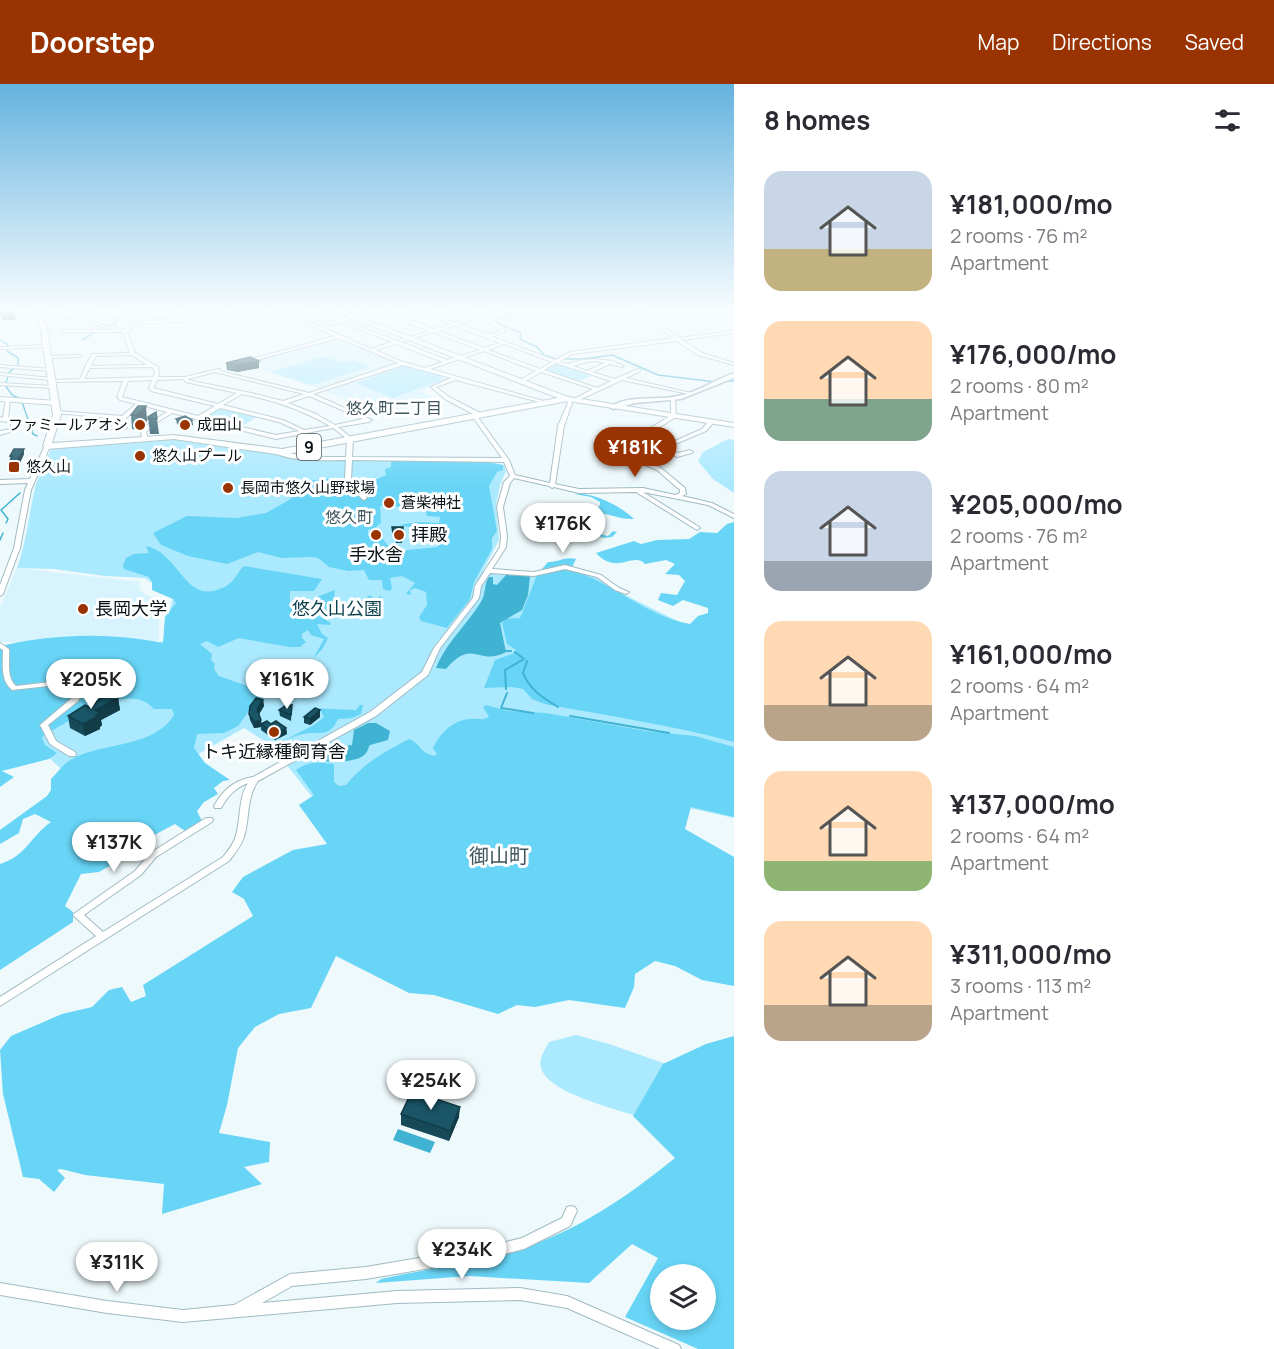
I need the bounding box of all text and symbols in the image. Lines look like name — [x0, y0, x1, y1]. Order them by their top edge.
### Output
text: Doorstep — [30, 23, 155, 61]
text: Map — [978, 28, 1019, 56]
text: Directions — [1052, 28, 1152, 56]
text: Saved — [1185, 28, 1244, 56]
text: 8 homes — [764, 102, 870, 138]
icon: filters — [1211, 104, 1244, 137]
text: ¥181,000/mo — [950, 186, 1112, 222]
icon: home — [812, 195, 884, 267]
text: 2 rooms · 76 m² — [950, 222, 1087, 249]
text: Apartment — [950, 249, 1049, 276]
text: ¥176,000/mo — [950, 336, 1116, 372]
icon: home — [812, 345, 884, 417]
text: 2 rooms · 80 m² — [950, 372, 1089, 399]
district label: 悠久町二丁目 — [346, 397, 442, 419]
text: Apartment — [950, 399, 1049, 426]
place label: ファミールアオシ — [8, 414, 128, 435]
place label: 成田山 — [197, 414, 242, 435]
marker: ファミールアオシ — [133, 418, 147, 432]
marker: 成田山 — [178, 418, 192, 432]
pin: ¥181K — [593, 427, 677, 478]
text: ¥181K — [608, 433, 662, 460]
road number: 9 — [297, 434, 321, 460]
place label: 悠久山プール — [152, 445, 242, 466]
marker: 悠久山プール — [133, 449, 147, 463]
place label: 悠久山 — [26, 456, 71, 477]
marker: 悠久山 — [7, 460, 21, 474]
place label: 長岡市悠久山野球場 — [240, 477, 375, 498]
marker: 長岡市悠久山野球場 — [221, 481, 235, 495]
text: ¥205,000/mo — [950, 486, 1123, 522]
place label: 蒼柴神社 — [401, 492, 461, 513]
icon: home — [812, 495, 884, 567]
marker: 蒼柴神社 — [382, 496, 396, 510]
pin: ¥176K — [521, 503, 605, 554]
district label: 悠久町 — [325, 506, 373, 528]
text: ¥176K — [534, 509, 592, 536]
place label: 拝殿 — [411, 522, 447, 546]
text: 2 rooms · 76 m² — [950, 522, 1087, 549]
marker: 手水舎 — [369, 528, 383, 542]
marker: 拝殿 — [392, 528, 406, 542]
place label: 手水舎 — [349, 542, 403, 566]
text: Apartment — [950, 549, 1049, 576]
place label: 長岡大学 — [95, 596, 167, 620]
park label: 悠久山公園 — [292, 596, 382, 620]
marker: 長岡大学 — [76, 602, 90, 616]
text: ¥161,000/mo — [950, 636, 1112, 672]
icon: home — [812, 645, 884, 717]
pin: ¥205K — [49, 659, 133, 710]
pin: ¥161K — [245, 659, 329, 710]
text: ¥205K — [60, 665, 122, 692]
text: ¥161K — [260, 665, 314, 692]
text: 2 rooms · 64 m² — [950, 672, 1089, 699]
text: Apartment — [950, 699, 1049, 726]
marker: トキ近縁種飼育舎 — [267, 725, 281, 739]
place label: トキ近縁種飼育舎 — [202, 739, 346, 763]
text: ¥137,000/mo — [950, 786, 1115, 822]
icon: home — [812, 795, 884, 867]
pin: ¥137K — [72, 822, 156, 873]
text: 2 rooms · 64 m² — [950, 822, 1089, 849]
text: ¥137K — [86, 828, 142, 855]
district label: 御山町 — [469, 842, 529, 869]
text: Apartment — [950, 849, 1049, 876]
text: ¥311,000/mo — [950, 936, 1112, 972]
icon: home — [812, 945, 884, 1017]
text: 3 rooms · 113 m² — [950, 972, 1091, 999]
text: Apartment — [950, 999, 1049, 1026]
pin: ¥254K — [389, 1060, 473, 1111]
text: ¥254K — [401, 1066, 461, 1093]
pin: ¥234K — [420, 1229, 504, 1280]
text: ¥234K — [432, 1235, 492, 1262]
pin: ¥311K — [75, 1242, 159, 1293]
text: ¥311K — [90, 1248, 144, 1275]
map controls — [650, 1264, 716, 1330]
button: layers — [650, 1264, 716, 1330]

